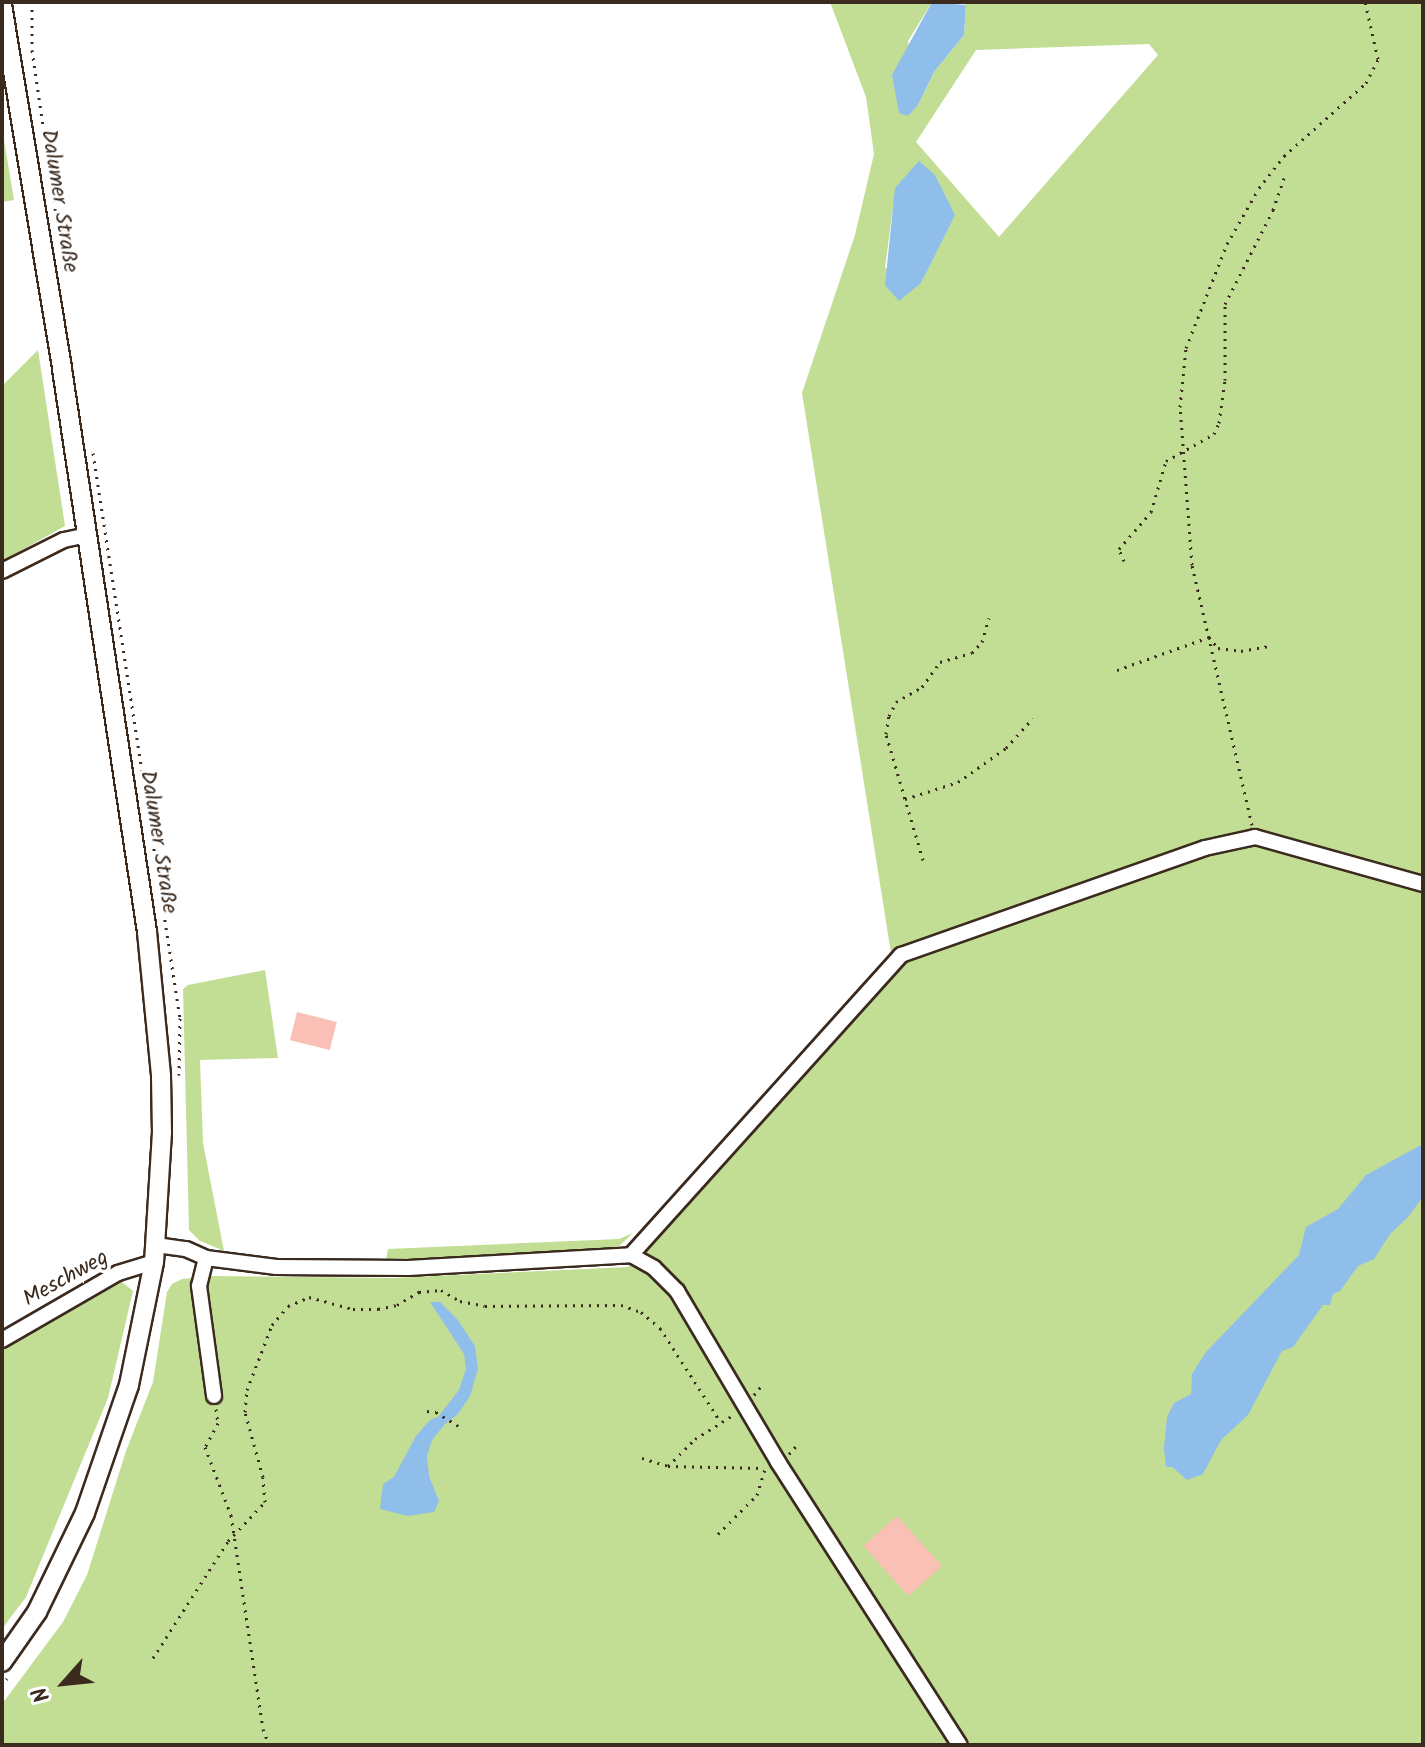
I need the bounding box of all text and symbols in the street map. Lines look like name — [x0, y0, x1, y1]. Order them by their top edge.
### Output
street label: Dalumer Straße — [35, 128, 83, 274]
street label: Dalumer Straße — [134, 769, 182, 915]
street label: Meschweg — [19, 1245, 113, 1313]
north arrow — [24, 1643, 104, 1723]
text: N — [23, 1680, 61, 1708]

